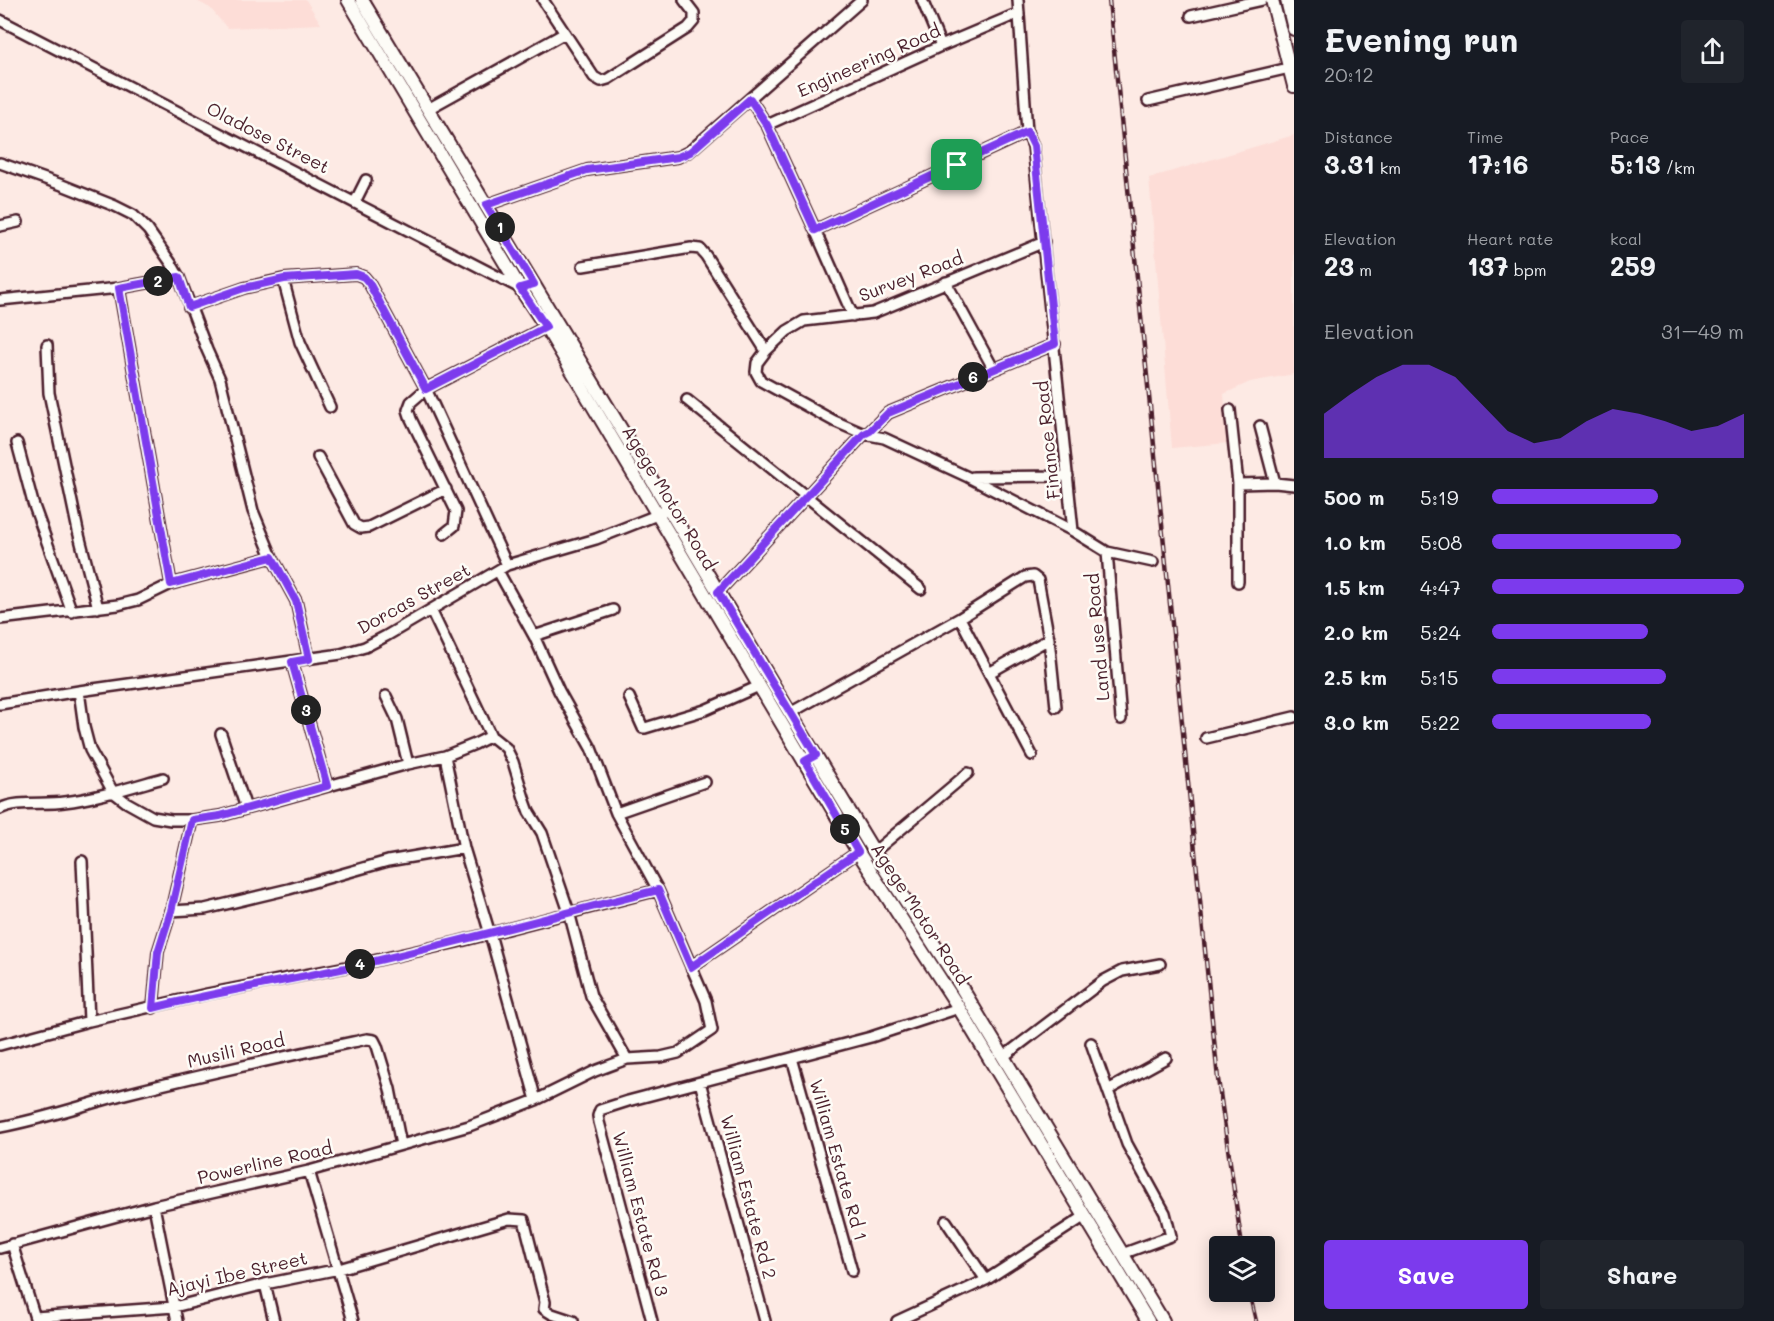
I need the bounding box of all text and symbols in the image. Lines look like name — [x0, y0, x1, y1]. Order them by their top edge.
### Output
text: Evening run — [1324, 17, 1518, 60]
street label: Engineering Road — [793, 18, 944, 102]
button: share — [1681, 20, 1744, 83]
text: 20:12 — [1324, 61, 1374, 87]
street label: Oladose Street — [203, 96, 334, 178]
text: Distance — [1324, 126, 1393, 147]
text: Time — [1467, 126, 1503, 147]
text: Pace — [1610, 126, 1649, 147]
pin — [931, 139, 982, 190]
text: 3.31 — [1324, 147, 1375, 181]
text: 17:16 — [1467, 147, 1529, 181]
text: 5:13 — [1610, 147, 1661, 181]
icon: arrive — [940, 148, 973, 181]
text: km — [1375, 157, 1401, 178]
text: /km — [1661, 157, 1695, 178]
pin: 1 — [485, 212, 515, 242]
text: 1 — [496, 216, 504, 237]
text: Elevation — [1324, 228, 1396, 249]
text: Heart rate — [1467, 228, 1553, 249]
text: kcal — [1610, 228, 1642, 249]
street label: Survey Road — [855, 245, 966, 307]
text: 23 — [1324, 249, 1354, 283]
text: 137 — [1467, 249, 1509, 283]
text: 259 — [1610, 249, 1655, 283]
text: m — [1354, 259, 1372, 280]
text: bpm — [1509, 259, 1547, 280]
pin: 2 — [143, 266, 173, 296]
text: 2 — [154, 270, 162, 291]
text: Elevation — [1324, 318, 1414, 344]
text: 31–49 m — [1661, 318, 1744, 344]
pin: 6 — [958, 362, 988, 392]
text: 6 — [968, 366, 978, 387]
street label: Finance Road — [1029, 380, 1065, 501]
street label: Agege Motor Road — [617, 421, 723, 574]
text: 500 m — [1324, 484, 1384, 510]
text: 5:19 — [1420, 484, 1459, 510]
text: 1.0 km — [1324, 529, 1386, 555]
text: 5:08 — [1420, 529, 1462, 555]
street label: Dorcas Street — [353, 557, 474, 639]
street label: Land use Road — [1079, 572, 1115, 702]
text: 1.5 km — [1324, 574, 1385, 600]
text: 4:47 — [1420, 574, 1461, 600]
text: 2.0 km — [1324, 619, 1388, 645]
text: 5:24 — [1420, 619, 1461, 645]
text: 2.5 km — [1324, 664, 1387, 690]
text: 5:15 — [1420, 664, 1458, 690]
pin: 3 — [291, 695, 321, 725]
text: 3 — [301, 699, 311, 720]
text: 3.0 km — [1324, 709, 1389, 735]
text: 5:22 — [1420, 709, 1460, 735]
pin: 5 — [830, 814, 860, 844]
text: 5 — [840, 818, 850, 839]
street label: Agege Motor Road — [866, 838, 976, 989]
pin: 4 — [345, 949, 375, 979]
text: 4 — [355, 953, 365, 974]
street label: Musili Road — [185, 1027, 287, 1073]
street label: William Estate Rd 1 — [804, 1076, 874, 1243]
street label: William Estate Rd 2 — [716, 1112, 782, 1281]
street label: William Estate Rd 3 — [607, 1129, 674, 1299]
street label: Powerline Road — [195, 1135, 334, 1189]
map controls — [1209, 1236, 1275, 1302]
button: layers — [1209, 1236, 1275, 1302]
button: Save — [1324, 1240, 1528, 1309]
button: Share — [1540, 1240, 1744, 1309]
street label: Ajayi Ibe Street — [164, 1245, 310, 1301]

